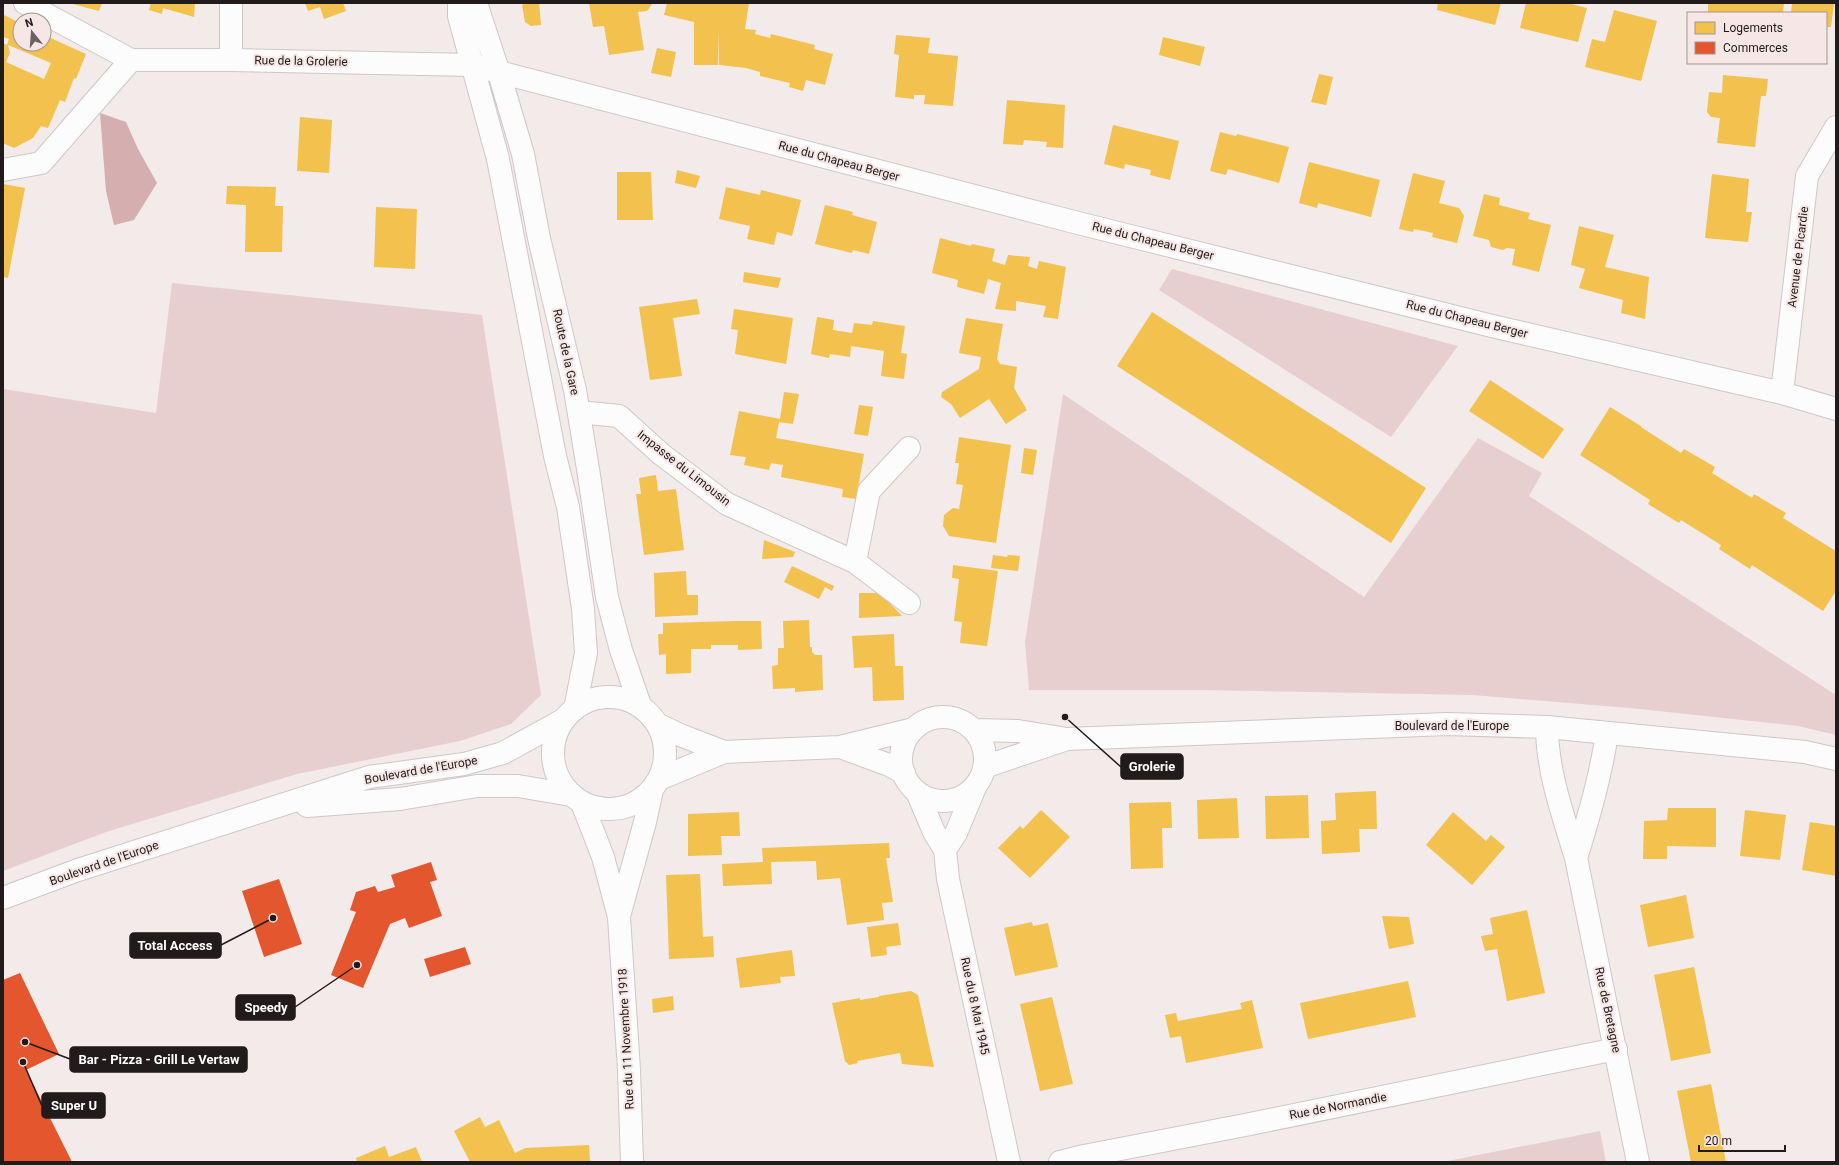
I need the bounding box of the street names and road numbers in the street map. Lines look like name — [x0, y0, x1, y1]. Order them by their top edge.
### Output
street label: Rue de la Grolerie — [254, 53, 348, 69]
street label: Rue du Chapeau Berger — [777, 138, 901, 184]
street label: Avenue de Picardie — [1785, 206, 1811, 308]
street label: Rue du Chapeau Berger — [1091, 219, 1215, 263]
street label: Rue du Chapeau Berger — [1405, 297, 1529, 341]
street label: Route de la Gare — [550, 308, 582, 396]
street label: Impasse du Limousin — [635, 427, 733, 509]
street label: Boulevard de l'Europe — [1395, 719, 1509, 733]
street label: Boulevard de l'Europe — [363, 753, 479, 787]
street label: Boulevard de l'Europe — [48, 838, 160, 888]
street label: Rue du 8 Mai 1945 — [958, 956, 992, 1056]
street label: Rue de Bretagne — [1592, 966, 1624, 1054]
street label: Rue du 11 Novembre 1918 — [615, 968, 637, 1110]
street label: Rue de Normandie — [1288, 1090, 1388, 1122]

